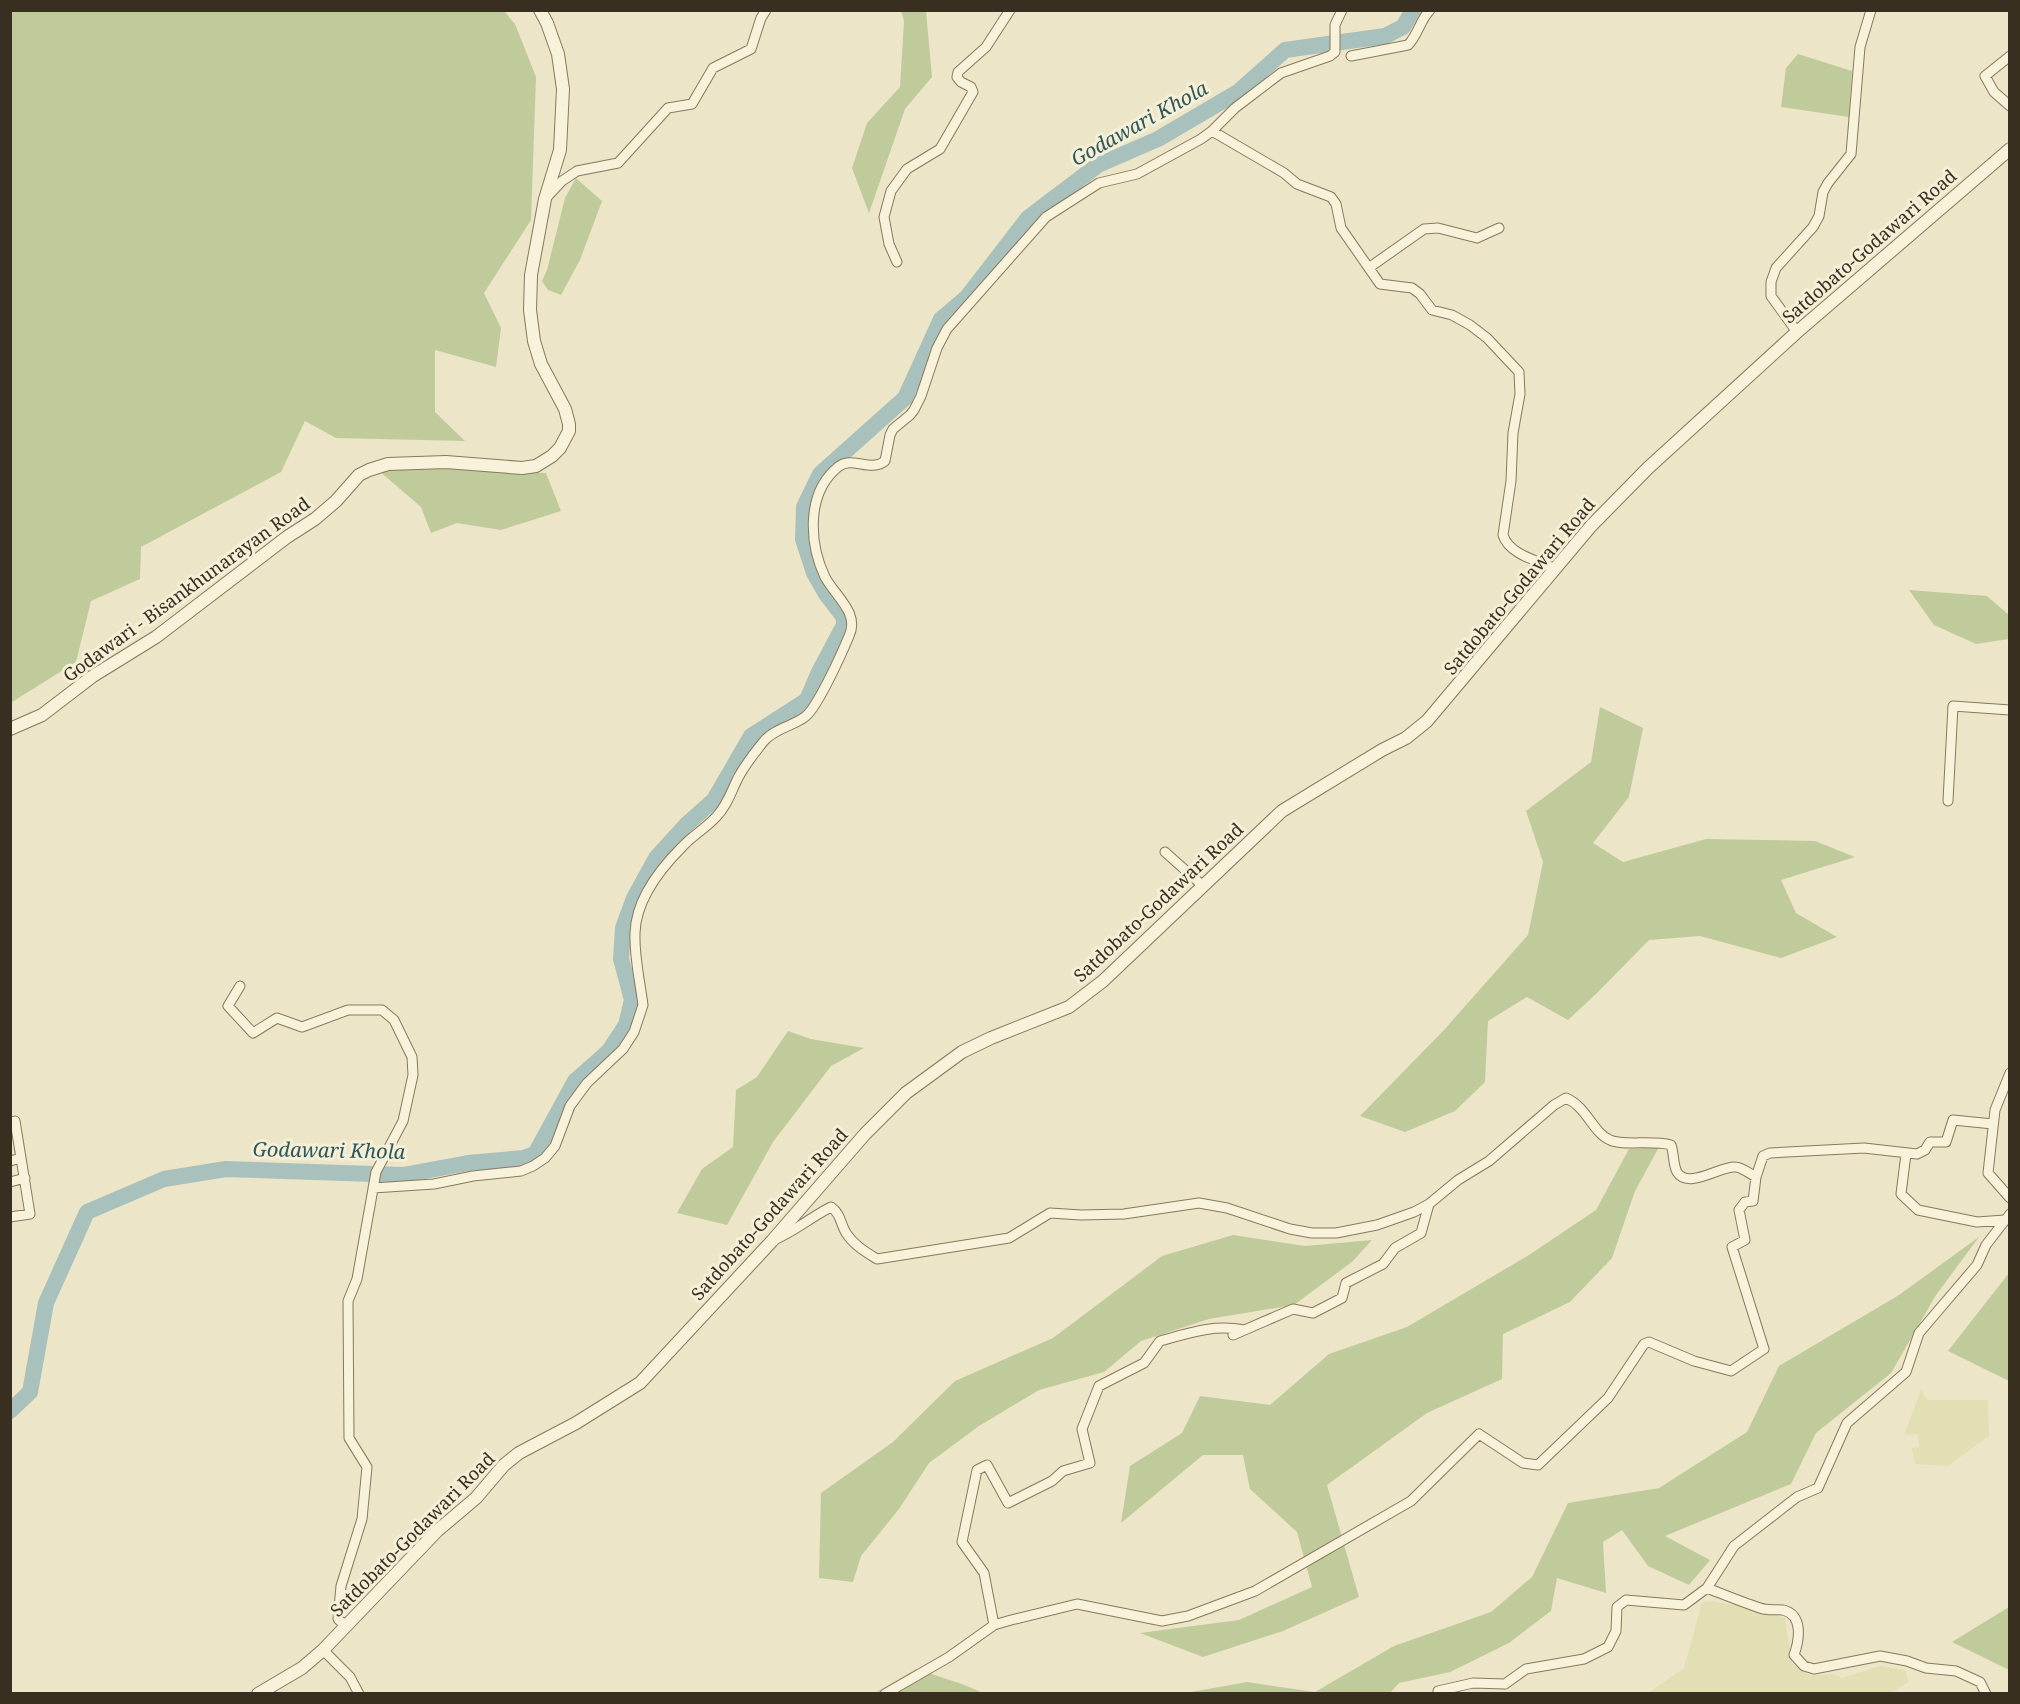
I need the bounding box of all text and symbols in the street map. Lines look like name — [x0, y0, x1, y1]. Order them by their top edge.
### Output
water label: Godawari Khola — [1066, 74, 1213, 172]
street label: Satdobato-Godawari Road — [1777, 164, 1961, 328]
street label: Godawari - Bisankhunarayan Road — [58, 491, 314, 687]
street label: Satdobato-Godawari Road — [1438, 493, 1600, 679]
street label: Satdobato-Godawari Road — [1068, 817, 1248, 987]
street label: Satdobato-Godawari Road — [685, 1123, 853, 1305]
water label: Godawari Khola — [252, 1135, 406, 1165]
street label: Satdobato-Godawari Road — [324, 1446, 500, 1622]

